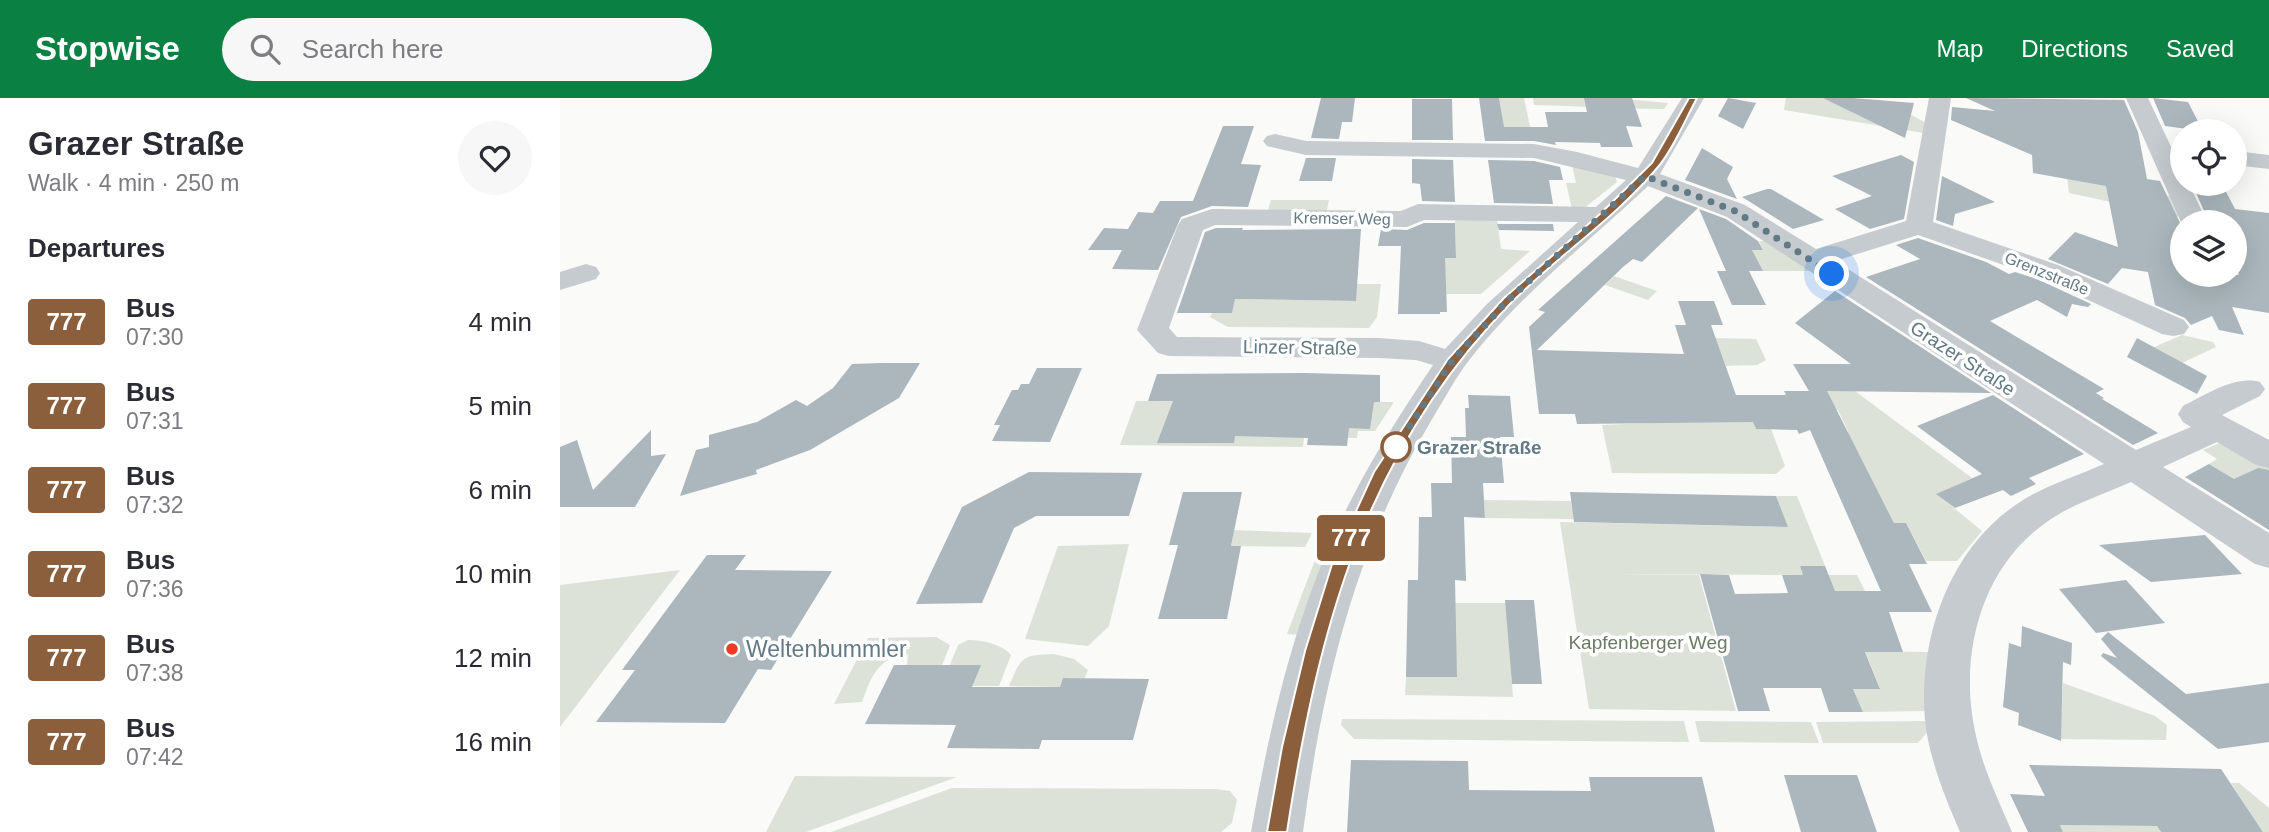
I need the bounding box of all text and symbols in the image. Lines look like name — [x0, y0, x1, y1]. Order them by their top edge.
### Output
search box — [222, 18, 712, 81]
text: Stopwise — [35, 30, 180, 67]
icon: search — [246, 30, 284, 68]
text: Search here — [302, 34, 444, 64]
text: Map — [1937, 35, 1983, 62]
text: Directions — [2021, 35, 2128, 62]
text: Saved — [2166, 35, 2234, 62]
map controls — [2170, 119, 2247, 287]
button: locate — [2170, 119, 2247, 196]
button: heart — [458, 121, 532, 195]
text: Grazer Straße — [28, 125, 244, 162]
text: Walk · 4 min · 250 m — [28, 170, 239, 196]
street label: Kremser Weg — [1293, 209, 1391, 228]
button: layers — [2170, 210, 2247, 287]
text: Departures — [28, 233, 165, 263]
street label: Grenzstraße — [2002, 249, 2091, 298]
your location — [1814, 256, 1849, 291]
text: Bus — [126, 293, 175, 323]
text: 4 min — [468, 307, 532, 337]
text: 777 — [46, 308, 87, 335]
street label: Grazer Straße — [1907, 317, 2019, 400]
text: 07:30 — [126, 324, 184, 350]
street label: Linzer Straße — [1243, 336, 1357, 359]
text: Bus — [126, 377, 175, 407]
text: 5 min — [468, 391, 532, 421]
text: 777 — [46, 392, 87, 419]
text: 07:31 — [126, 408, 184, 434]
marker: Grazer Straße — [1381, 432, 1411, 462]
place label: Grazer Straße — [1417, 437, 1542, 458]
text: Bus — [126, 461, 175, 491]
text: 6 min — [468, 475, 532, 505]
text: 777 — [46, 476, 87, 503]
text: 07:32 — [126, 492, 184, 518]
line badge: 777 — [1311, 515, 1391, 561]
text: 777 — [1331, 524, 1371, 551]
text: Bus — [126, 545, 175, 575]
text: 10 min — [454, 559, 532, 589]
text: 777 — [46, 560, 87, 587]
text: 07:36 — [126, 576, 184, 602]
text: Bus — [126, 629, 175, 659]
park label: Kapfenberger Weg — [1568, 632, 1728, 653]
place label: Weltenbummler — [746, 636, 907, 662]
marker: Weltenbummler — [724, 641, 740, 657]
text: 12 min — [454, 643, 532, 673]
text: 777 — [46, 644, 87, 671]
text: 07:38 — [126, 660, 184, 686]
text: Bus — [126, 713, 175, 743]
text: 16 min — [454, 727, 532, 757]
text: 777 — [46, 728, 87, 755]
text: 07:42 — [126, 744, 184, 770]

